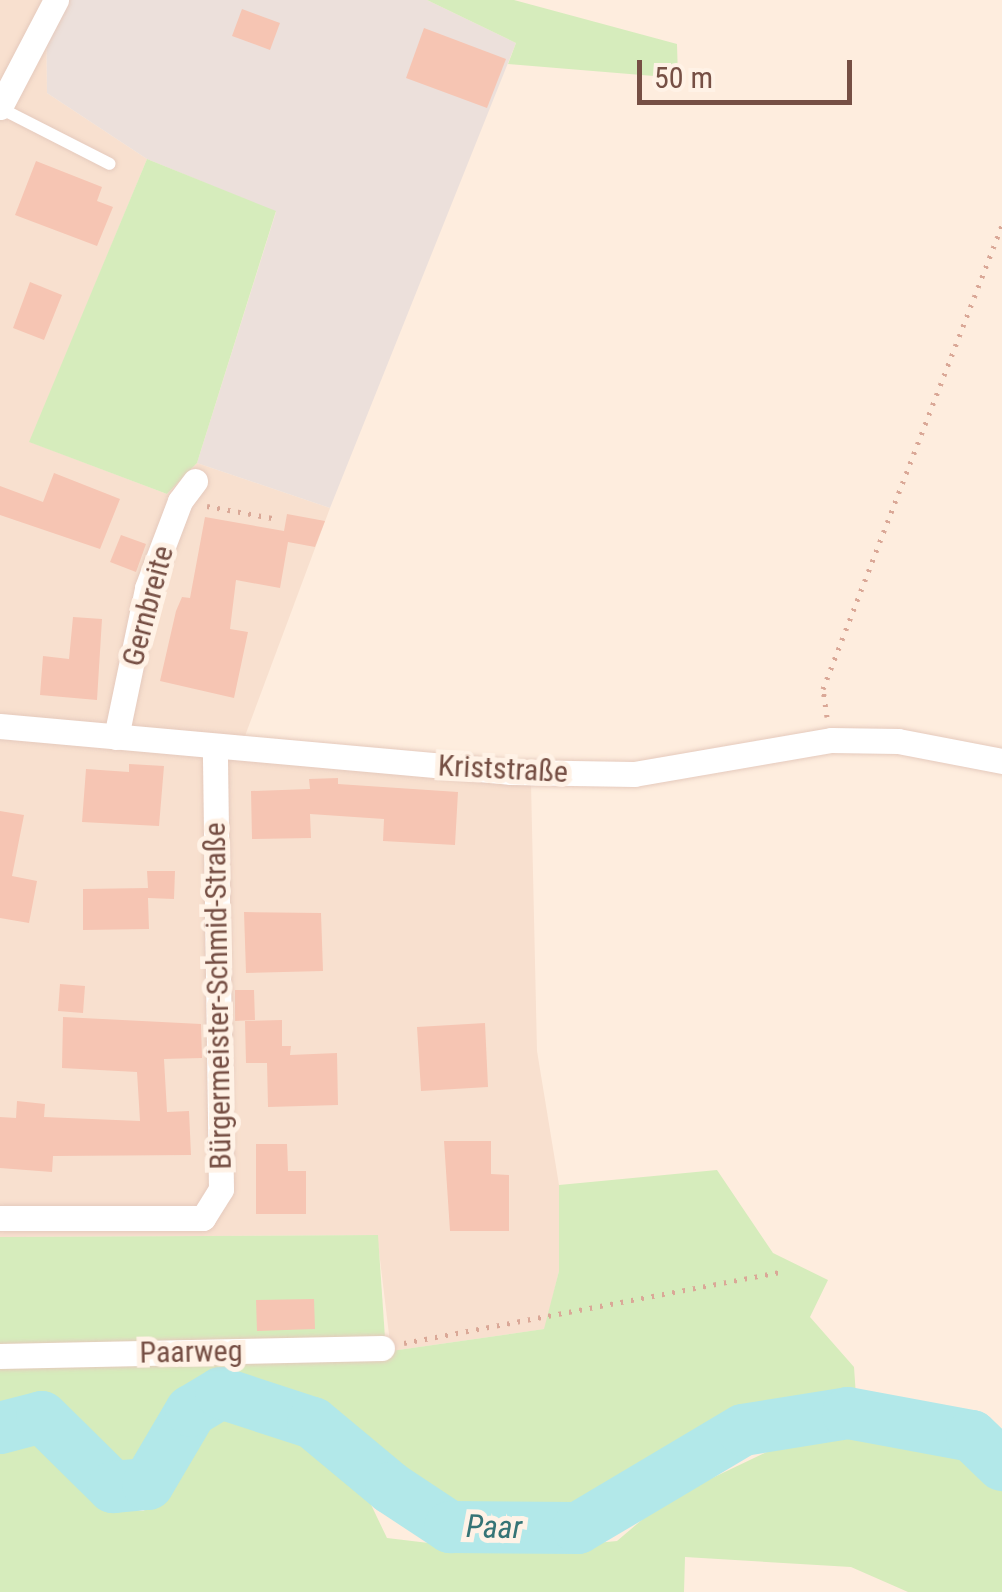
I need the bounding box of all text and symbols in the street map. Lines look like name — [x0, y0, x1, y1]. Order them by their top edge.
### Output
scale bar — [642, 40, 857, 102]
text: 50 m — [654, 60, 713, 95]
street label: Gernbreite — [115, 542, 181, 670]
street label: Kriststraße — [437, 748, 569, 790]
street label: Bürgermeister-Schmid-Straße — [197, 822, 239, 1170]
street label: Paarweg — [139, 1333, 243, 1371]
water label: Paar — [466, 1507, 522, 1547]

